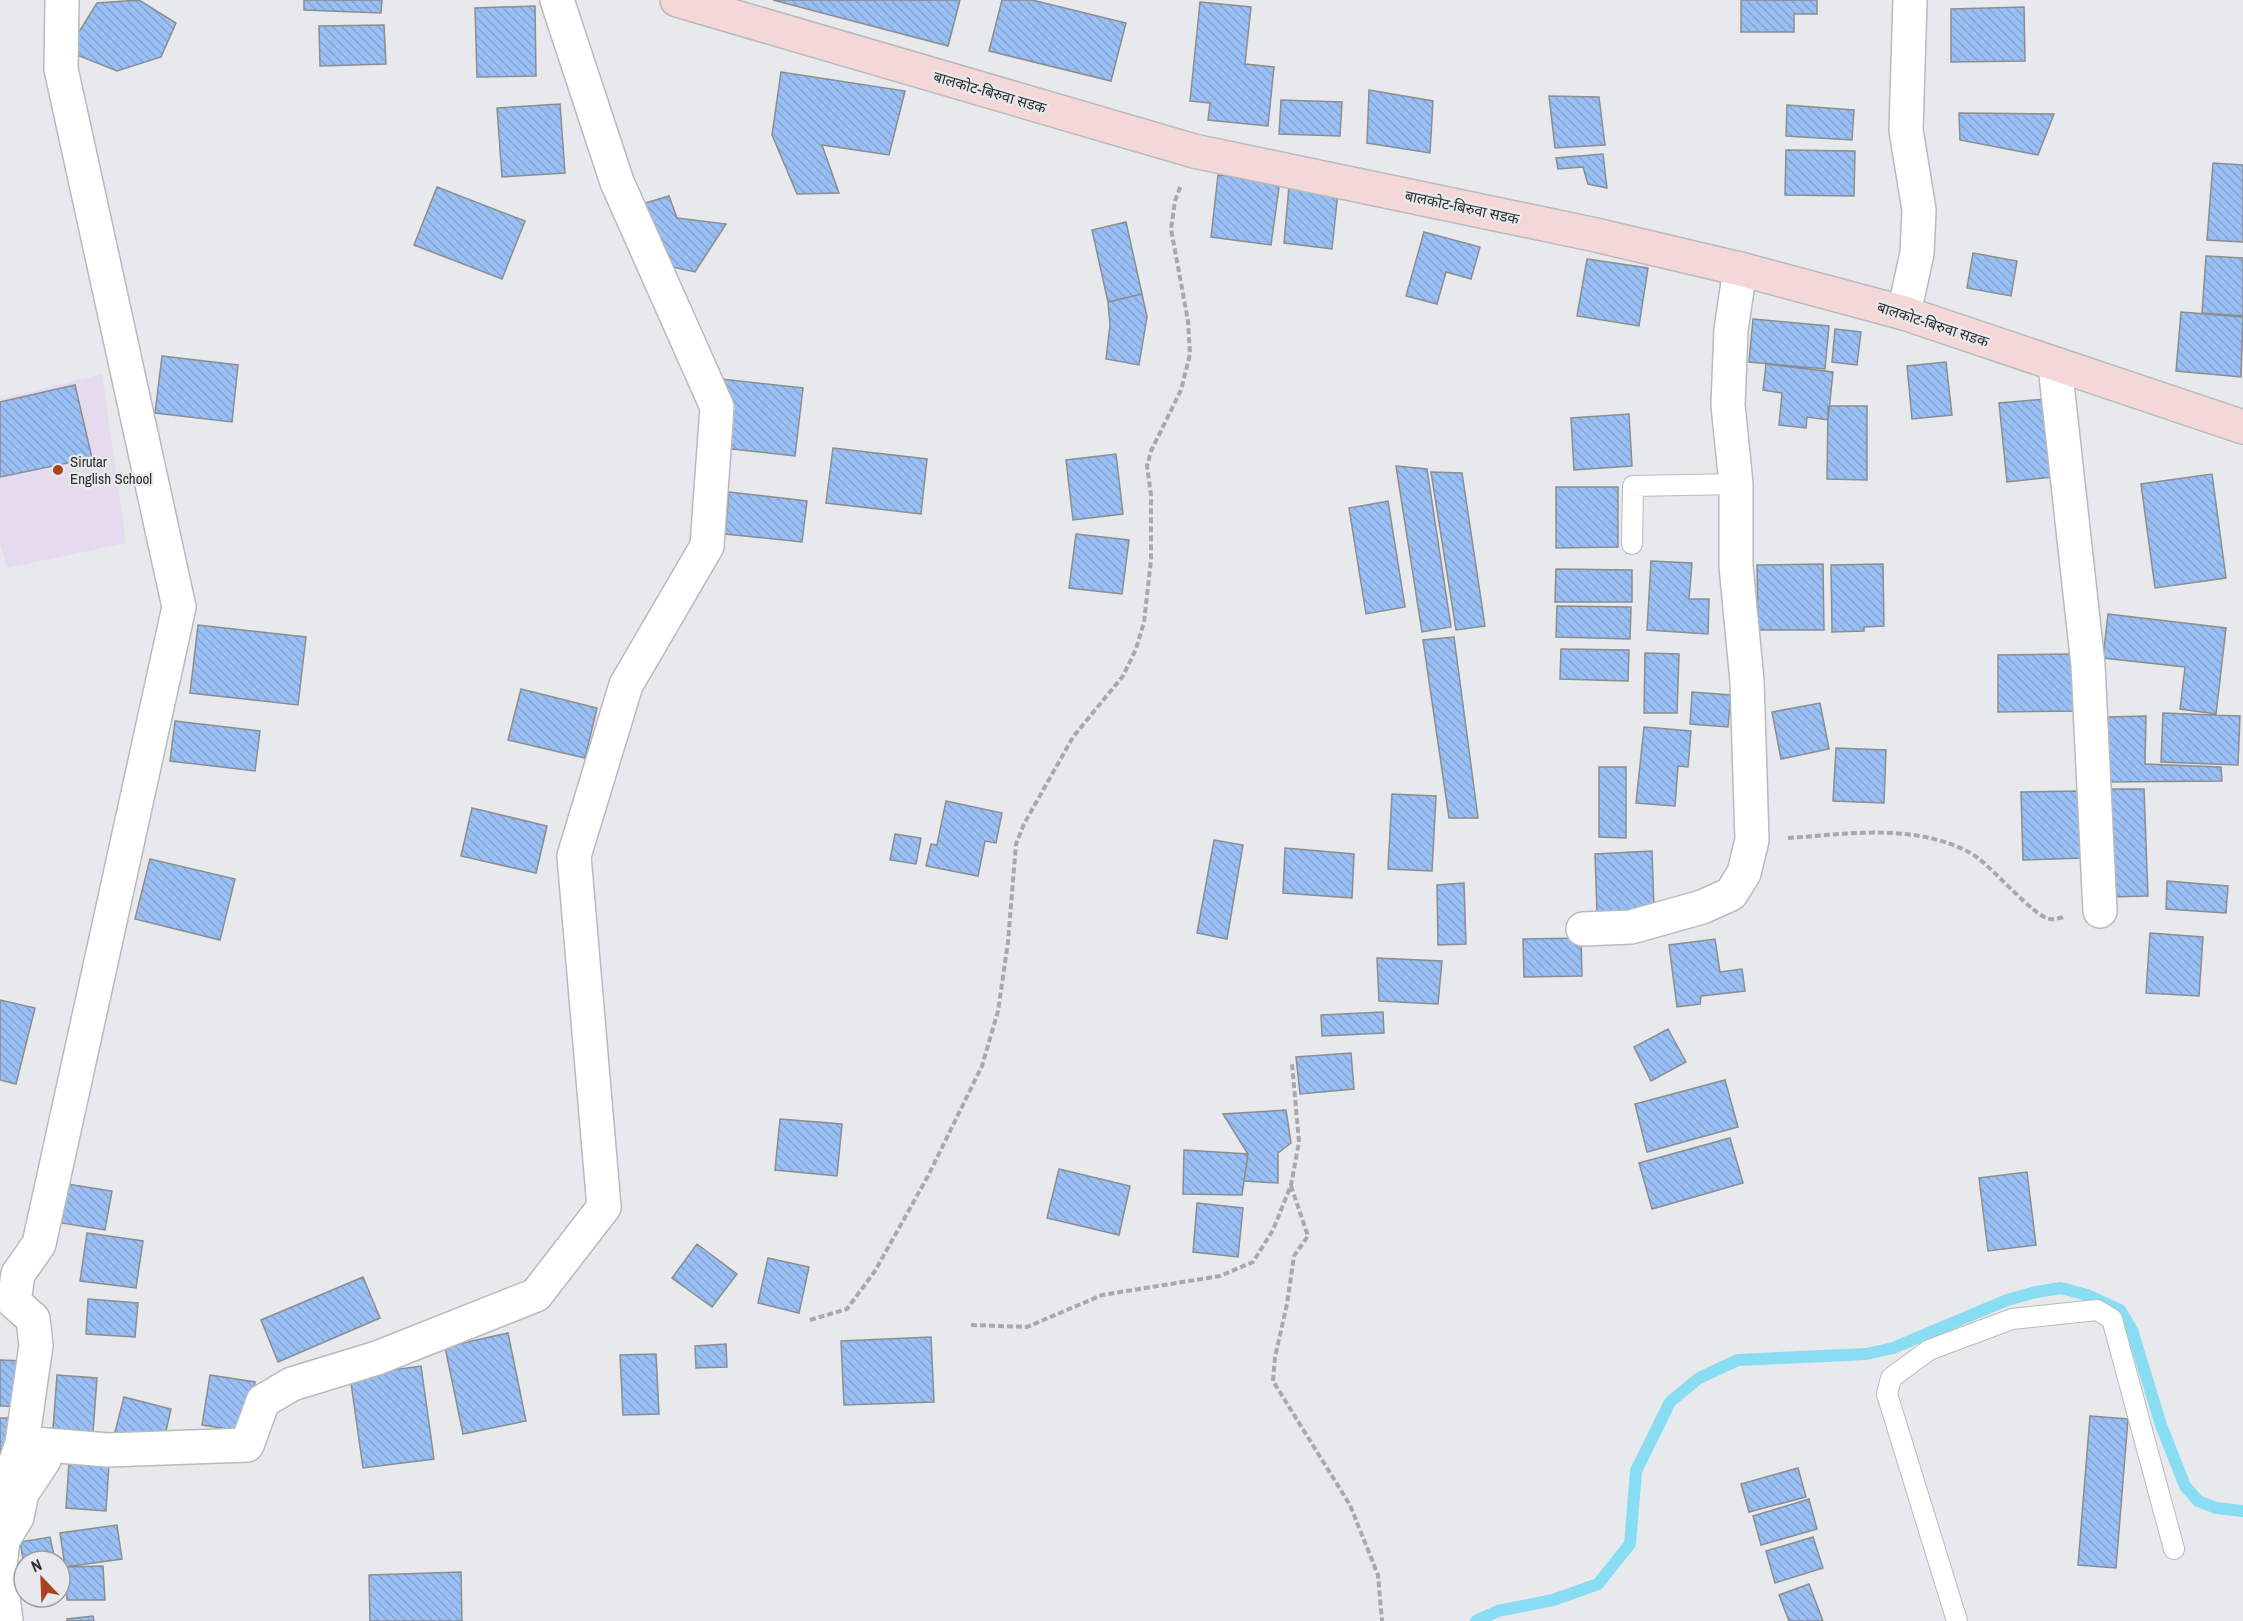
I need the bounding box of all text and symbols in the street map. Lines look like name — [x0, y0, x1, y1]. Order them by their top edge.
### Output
street label: बालकोट-बिरुवा सडक — [931, 66, 1049, 118]
street label: बालकोट-बिरुवा सडक — [1403, 185, 1522, 229]
street label: बालकोट-बिरुवा सडक — [1874, 296, 1992, 352]
place label: Sirutar English School — [70, 451, 152, 489]
marker: Sirutar English School — [51, 463, 65, 477]
north arrow — [12, 1549, 72, 1609]
text: N — [27, 1553, 45, 1577]

